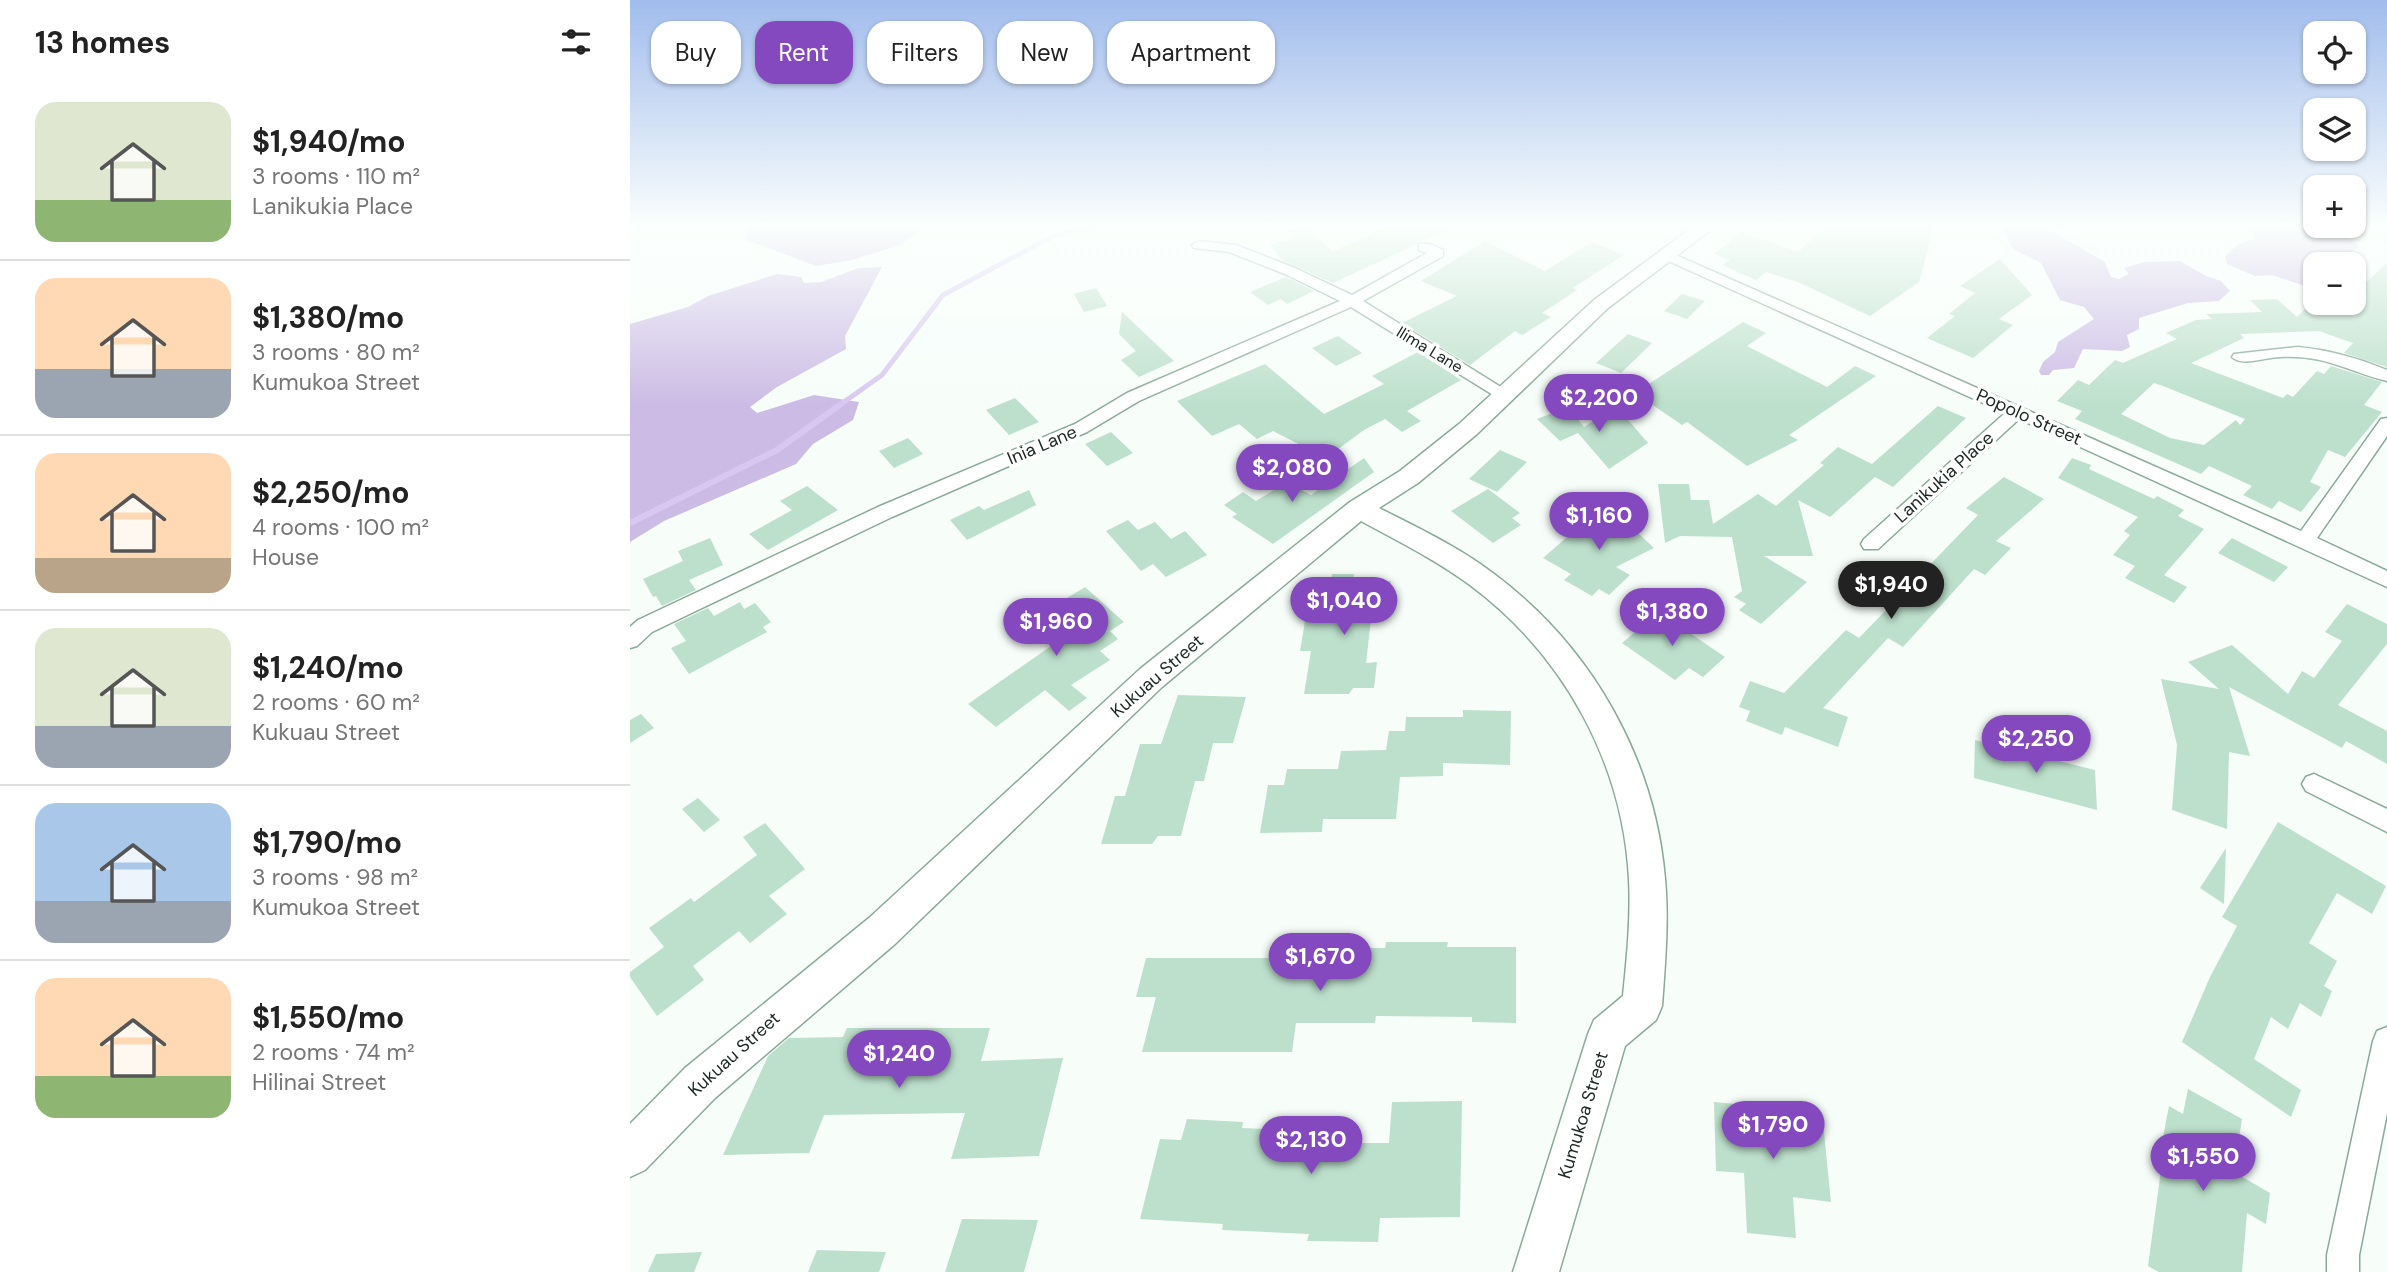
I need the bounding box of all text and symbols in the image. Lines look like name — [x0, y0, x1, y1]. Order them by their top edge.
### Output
chip: Buy — [651, 21, 741, 84]
chip: Rent — [755, 21, 853, 84]
chip: Filters — [867, 21, 983, 84]
chip: New — [997, 21, 1093, 84]
chip: Apartment — [1107, 21, 1275, 84]
map controls — [2303, 21, 2366, 315]
button: locate — [2303, 21, 2366, 84]
text: 13 homes — [35, 23, 170, 62]
icon: filters — [557, 23, 595, 61]
button: layers — [2303, 98, 2366, 161]
text: $1,940/mo — [252, 122, 406, 161]
icon: home — [91, 130, 175, 214]
text: 3 rooms · 110 m² — [252, 161, 420, 191]
button: + — [2303, 175, 2366, 238]
text: Lanikukia Place — [252, 191, 413, 221]
button: − — [2303, 252, 2366, 315]
text: $1,380/mo — [252, 298, 404, 337]
icon: home — [91, 306, 175, 390]
street label: Ilima Lane — [1393, 321, 1467, 377]
text: 3 rooms · 80 m² — [252, 337, 420, 367]
text: Kumukoa Street — [252, 367, 420, 397]
pin: $2,200 — [1542, 374, 1656, 434]
text: $2,200 — [1560, 382, 1638, 412]
street label: Popolo Street — [1972, 383, 2086, 451]
street label: Inia Lane — [1004, 420, 1080, 470]
street label: Lanikukia Place — [1889, 426, 1999, 528]
pin: $2,080 — [1235, 444, 1349, 504]
text: $2,080 — [1252, 452, 1332, 482]
text: $2,250/mo — [252, 473, 409, 512]
icon: home — [91, 481, 175, 565]
pin: $1,160 — [1542, 492, 1656, 552]
text: $1,160 — [1565, 500, 1633, 530]
text: 4 rooms · 100 m² — [252, 512, 429, 542]
text: House — [252, 542, 319, 572]
pin: $1,940 — [1834, 562, 1948, 621]
text: $1,940 — [1854, 569, 1928, 599]
pin: $1,040 — [1287, 578, 1401, 637]
text: $1,040 — [1306, 585, 1382, 615]
pin: $1,380 — [1615, 588, 1729, 648]
text: $1,380 — [1636, 596, 1708, 626]
pin: $1,960 — [999, 598, 1113, 658]
text: $1,960 — [1019, 606, 1093, 636]
street label: Kukuau Street — [1105, 629, 1209, 723]
text: $1,240/mo — [252, 648, 404, 687]
icon: home — [91, 656, 175, 740]
text: 2 rooms · 60 m² — [252, 687, 420, 717]
pin: $2,250 — [1979, 716, 2093, 775]
text: Kukuau Street — [252, 717, 400, 747]
text: $2,250 — [1998, 723, 2074, 753]
text: $1,790/mo — [252, 823, 402, 862]
icon: home — [91, 831, 175, 915]
text: 3 rooms · 98 m² — [252, 862, 418, 892]
text: Kumukoa Street — [252, 892, 420, 922]
pin: $1,670 — [1263, 934, 1377, 993]
text: $1,670 — [1285, 941, 1355, 971]
text: $1,550/mo — [252, 998, 404, 1037]
icon: home — [91, 1006, 175, 1090]
street label: Kukuau Street — [683, 1006, 785, 1102]
pin: $1,240 — [842, 1030, 956, 1090]
text: 2 rooms · 74 m² — [252, 1037, 415, 1067]
text: $1,240 — [863, 1038, 935, 1068]
street label: Kumukoa Street — [1552, 1049, 1614, 1181]
text: Hilinai Street — [252, 1067, 386, 1097]
pin: $1,790 — [1716, 1102, 1830, 1161]
text: $1,790 — [1738, 1109, 1808, 1139]
pin: $2,130 — [1254, 1116, 1368, 1176]
text: $2,130 — [1275, 1124, 1347, 1154]
pin: $1,550 — [2146, 1134, 2260, 1193]
text: $1,550 — [2167, 1141, 2239, 1171]

